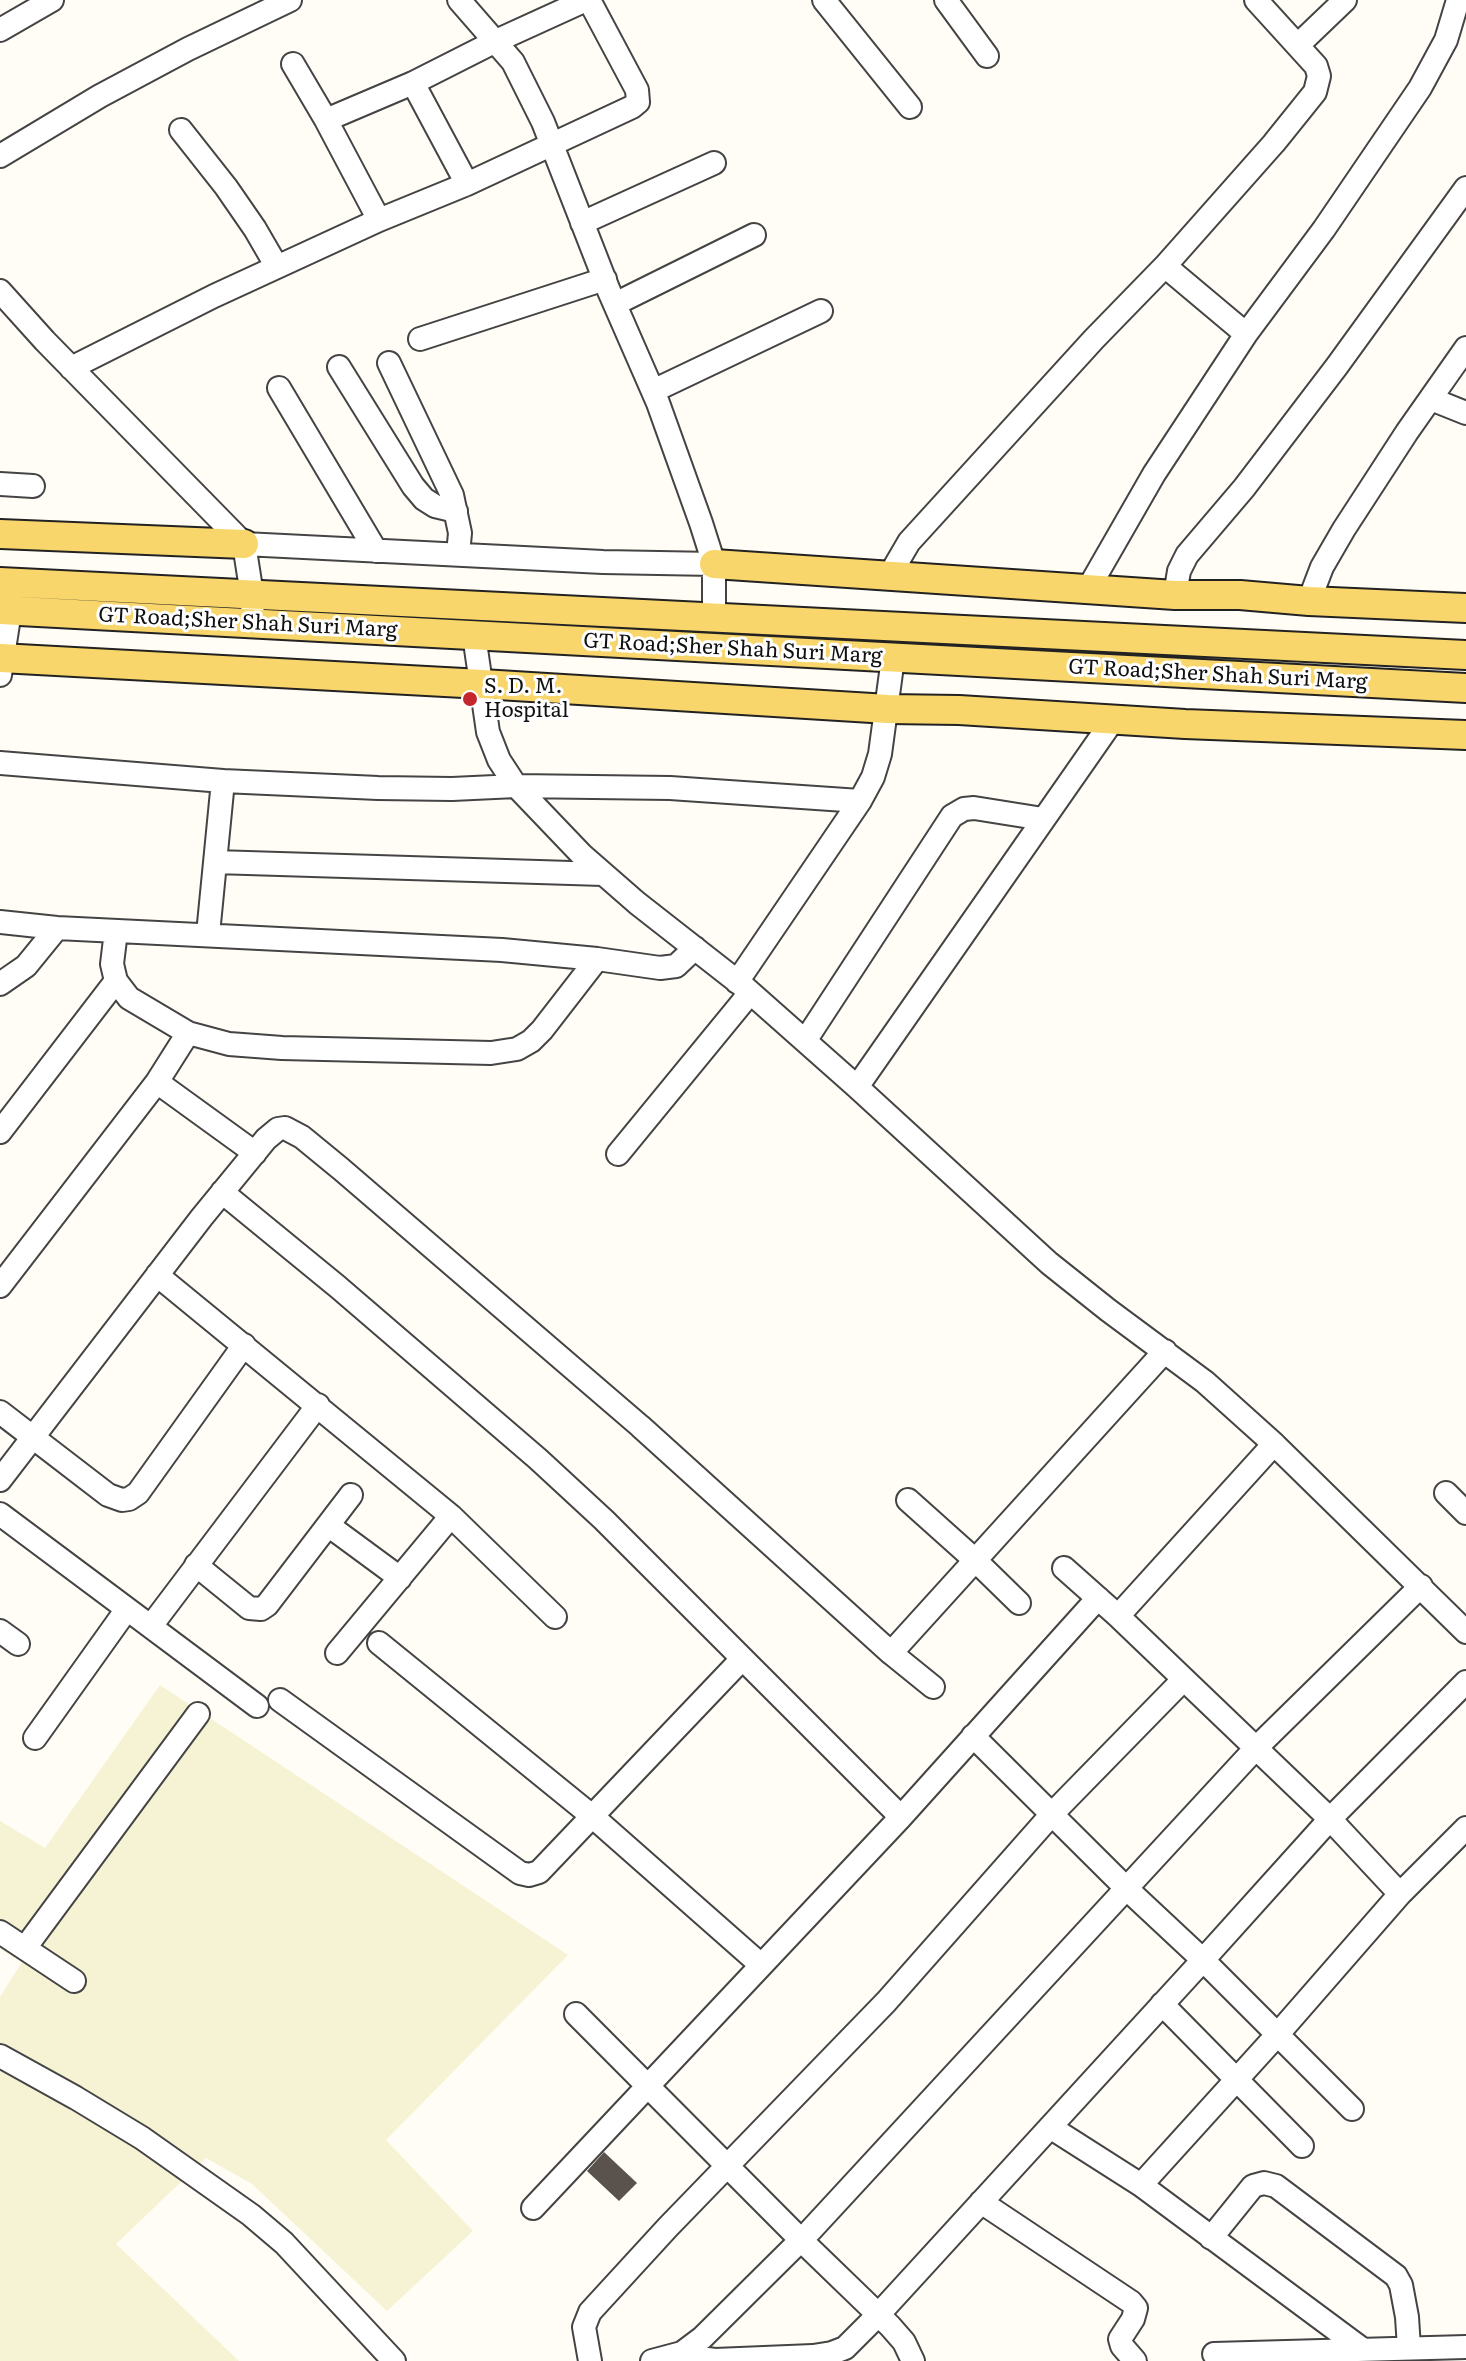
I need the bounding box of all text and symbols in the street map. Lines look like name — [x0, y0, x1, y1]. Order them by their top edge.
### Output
street label: GT Road;Sher Shah Suri Marg — [98, 603, 398, 643]
street label: GT Road;Sher Shah Suri Marg — [583, 629, 883, 669]
street label: GT Road;Sher Shah Suri Marg — [1068, 655, 1368, 695]
place label: S. D. M. Hospital — [484, 674, 569, 724]
marker: S. D. M. Hospital — [461, 690, 479, 708]

